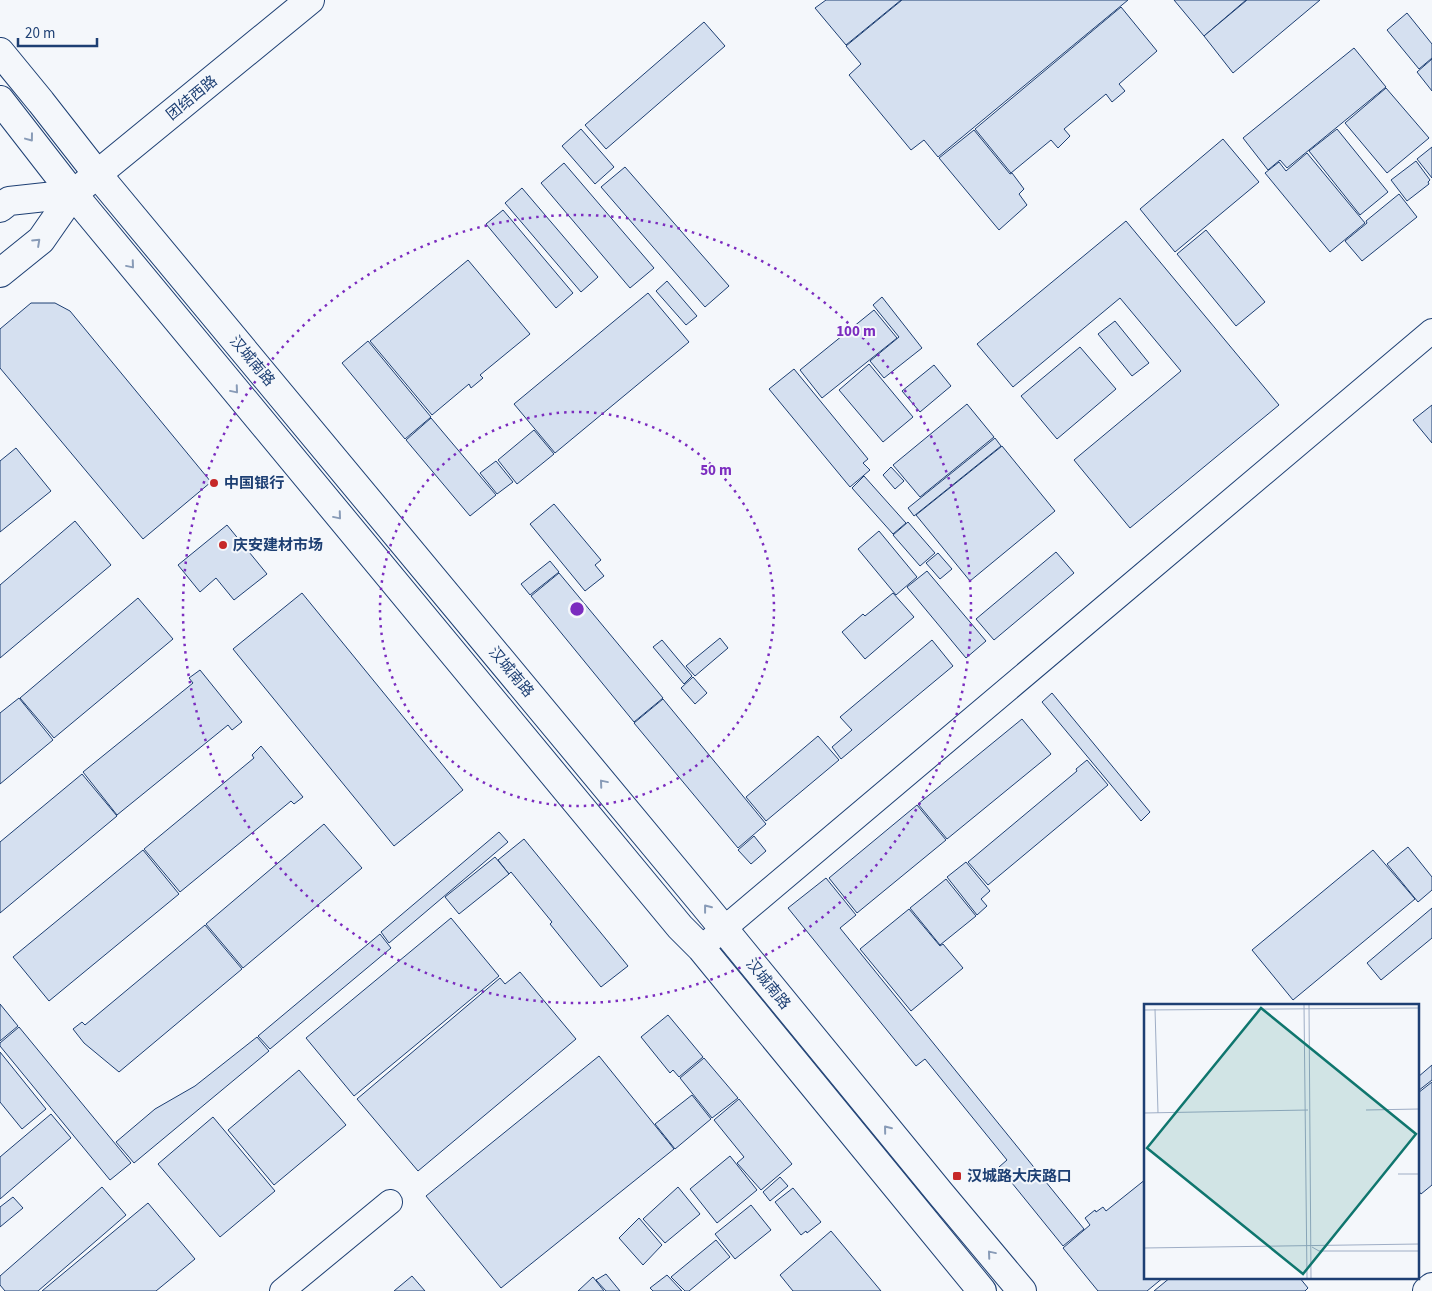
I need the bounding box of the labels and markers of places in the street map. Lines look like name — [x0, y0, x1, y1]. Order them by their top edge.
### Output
place label: 中国银行 — [224, 473, 284, 494]
marker: 中国银行 — [208, 477, 220, 489]
place label: 庆安建材市场 — [233, 535, 323, 556]
marker: 庆安建材市场 — [217, 539, 229, 551]
centre of rings — [568, 600, 586, 618]
place label: 汉城路大庆路口 — [967, 1166, 1072, 1187]
marker: 汉城路大庆路口 — [951, 1170, 963, 1182]

